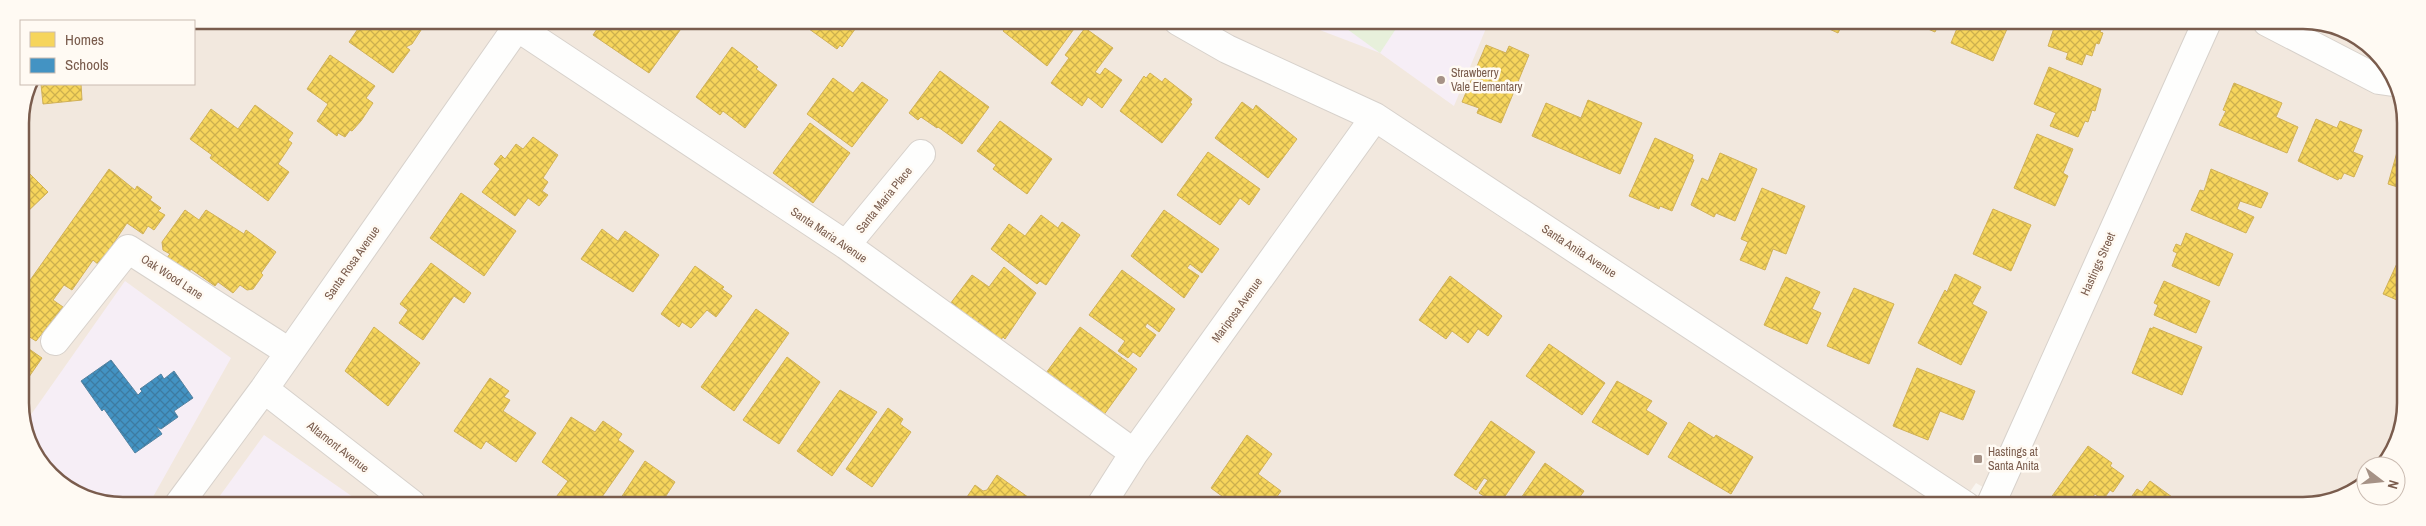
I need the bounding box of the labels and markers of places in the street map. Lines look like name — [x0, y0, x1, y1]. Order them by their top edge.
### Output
place label: Strawberry Vale Elementary — [1451, 65, 1523, 95]
marker: Strawberry Vale Elementary — [1435, 74, 1447, 86]
place label: Hastings at Santa Anita — [1988, 444, 2039, 474]
marker: Hastings at Santa Anita — [1972, 453, 1984, 465]

